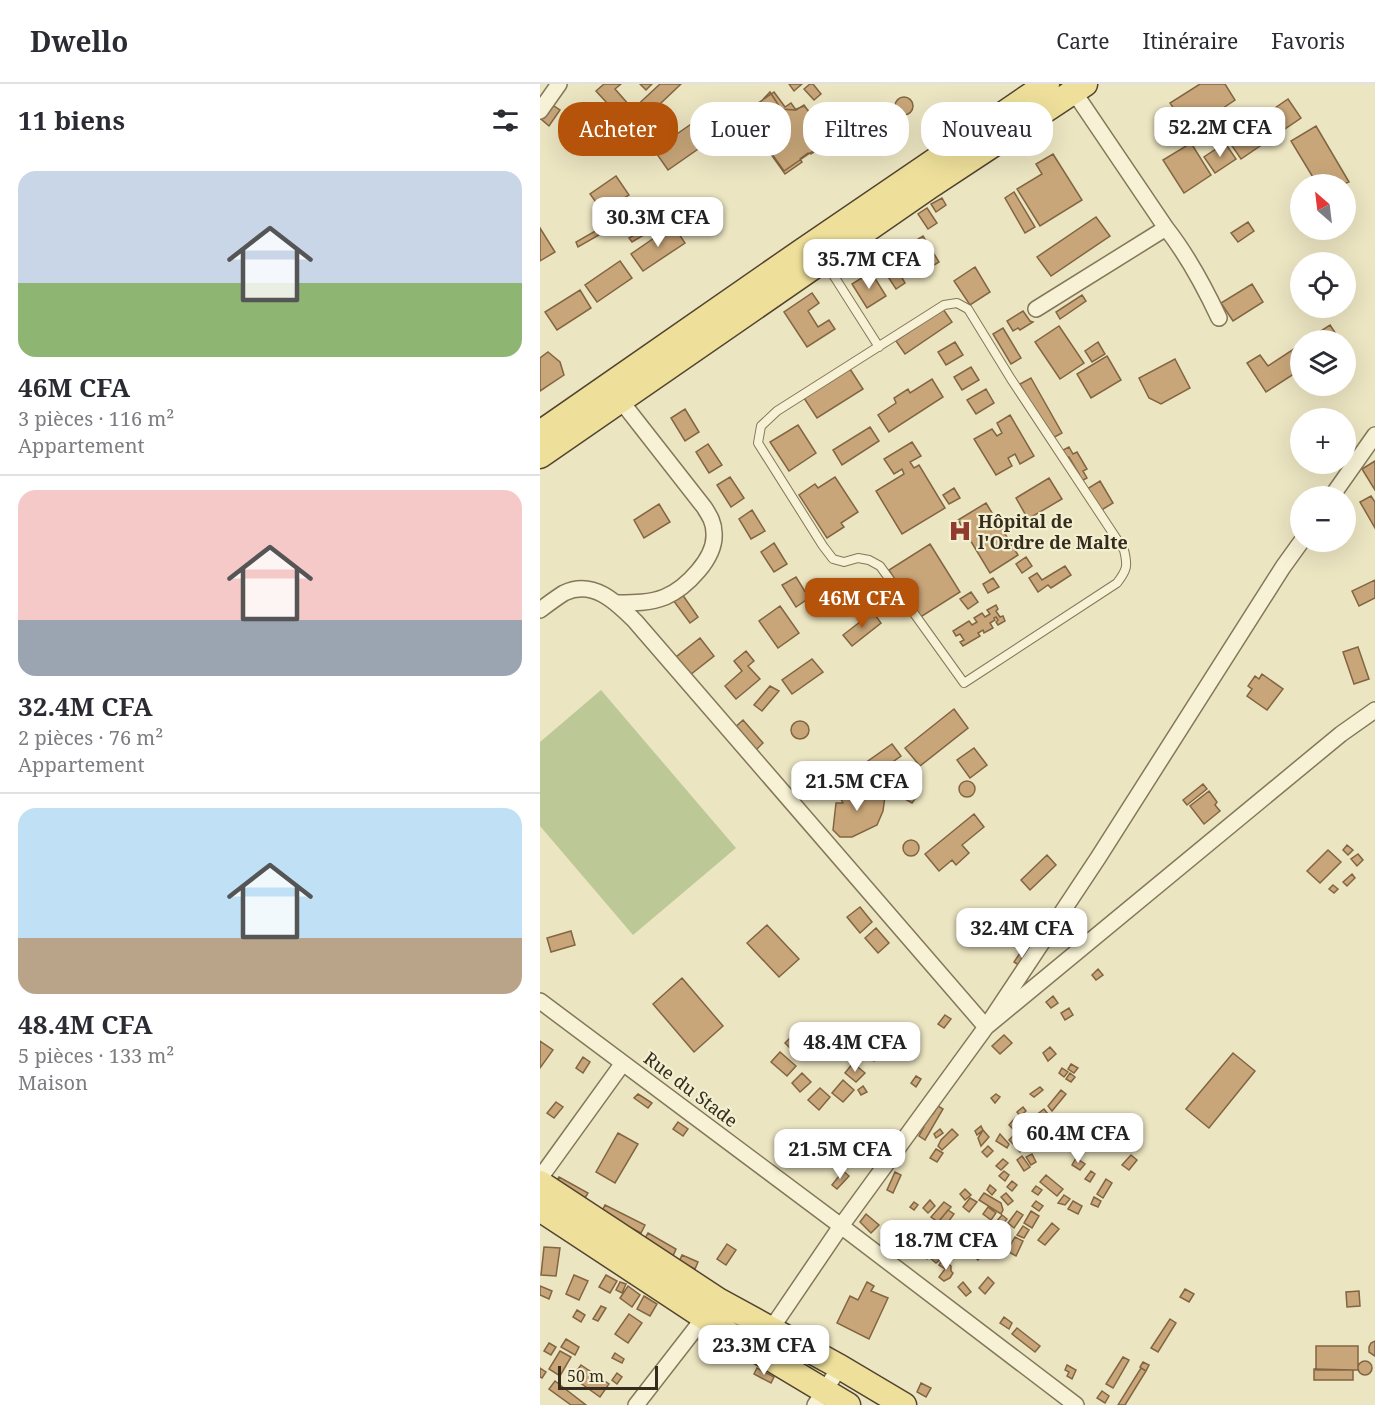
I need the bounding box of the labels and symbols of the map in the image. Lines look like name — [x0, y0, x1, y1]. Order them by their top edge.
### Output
pin: 52.2M CFA — [1151, 107, 1289, 158]
north arrow — [1290, 174, 1356, 240]
pin: 30.3M CFA — [589, 197, 727, 248]
pin: 35.7M CFA — [800, 239, 938, 290]
place label: Hôpital de l'Ordre de Malte — [978, 509, 1128, 554]
hospital icon: Hôpital de l'Ordre de Malte — [947, 518, 973, 544]
pin: 46M CFA — [807, 578, 917, 629]
pin: 21.5M CFA — [788, 761, 926, 812]
pin: 32.4M CFA — [953, 908, 1091, 959]
pin: 48.4M CFA — [786, 1022, 924, 1073]
street label: Rue du Stade — [639, 1046, 743, 1132]
pin: 60.4M CFA — [1009, 1113, 1147, 1164]
pin: 21.5M CFA — [771, 1129, 909, 1180]
pin: 18.7M CFA — [877, 1220, 1015, 1271]
pin: 23.3M CFA — [695, 1325, 833, 1376]
scale bar — [558, 1363, 658, 1390]

